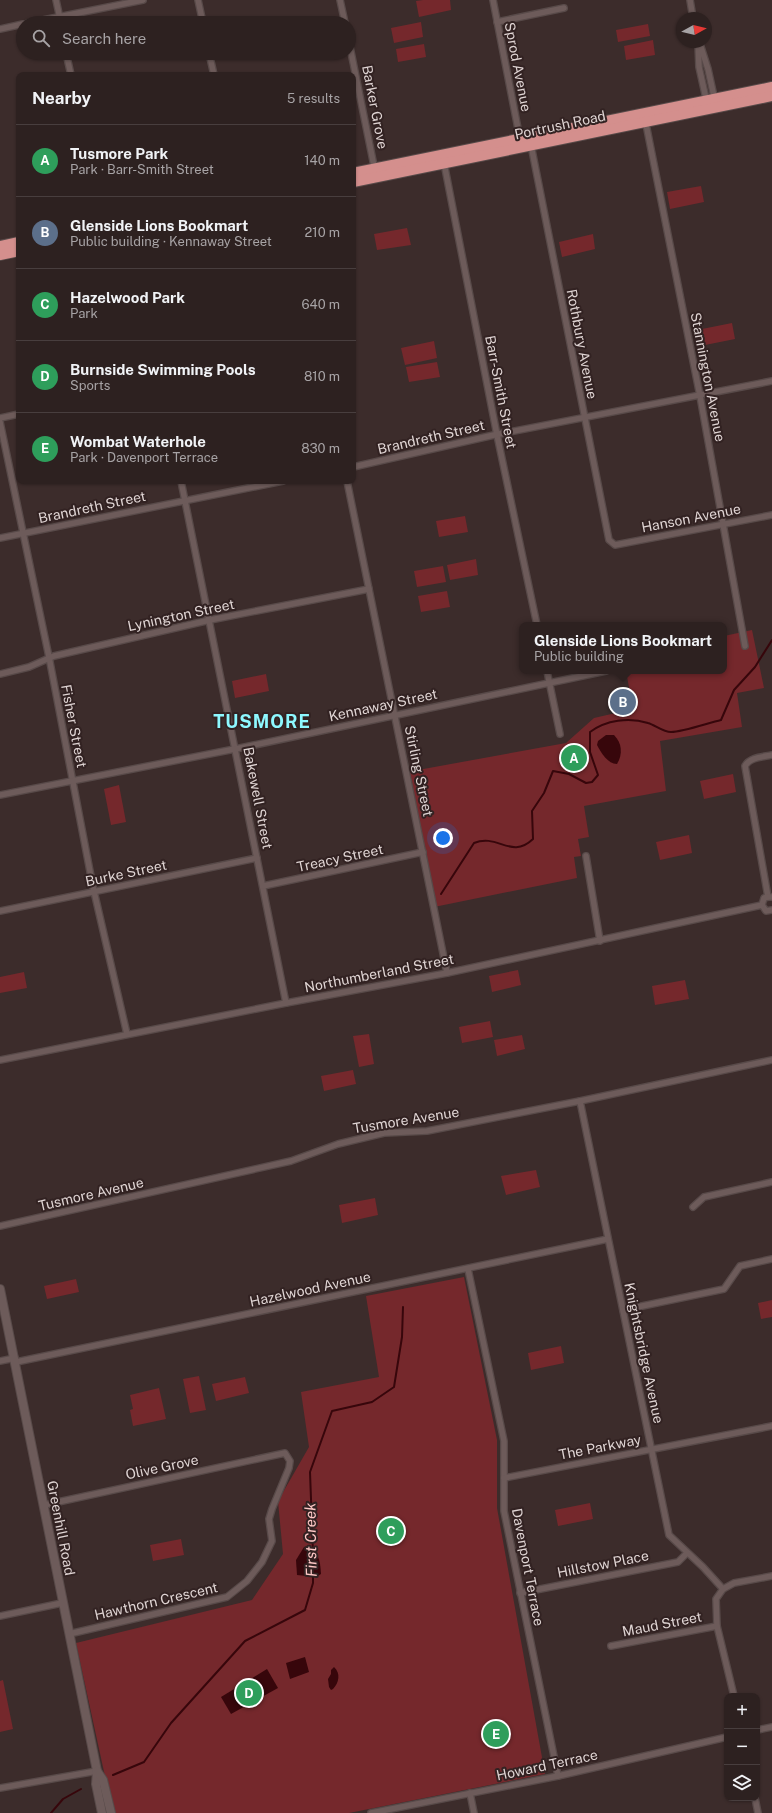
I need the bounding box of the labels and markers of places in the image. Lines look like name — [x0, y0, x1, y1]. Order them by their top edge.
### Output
pin: B — [610, 687, 636, 717]
pin: A — [561, 743, 587, 773]
pin: C — [378, 1516, 404, 1546]
pin: D — [236, 1678, 262, 1708]
pin: E — [483, 1719, 509, 1749]

